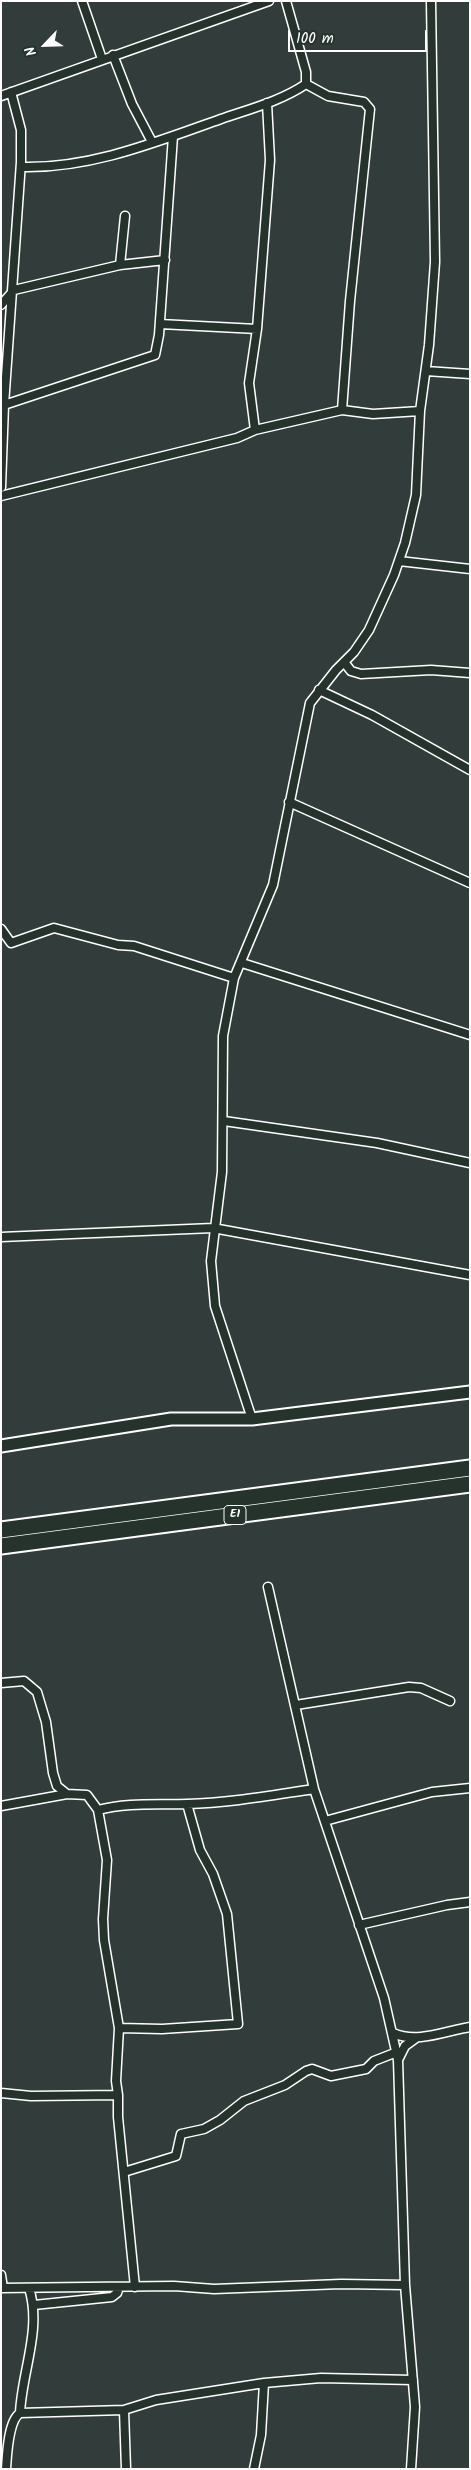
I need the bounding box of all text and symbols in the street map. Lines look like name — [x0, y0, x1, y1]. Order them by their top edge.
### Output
north arrow — [20, 20, 70, 70]
scale bar — [291, 20, 430, 52]
text: 100 m — [296, 27, 334, 51]
text: N — [19, 43, 43, 60]
road number: E1 — [224, 1506, 246, 1524]

